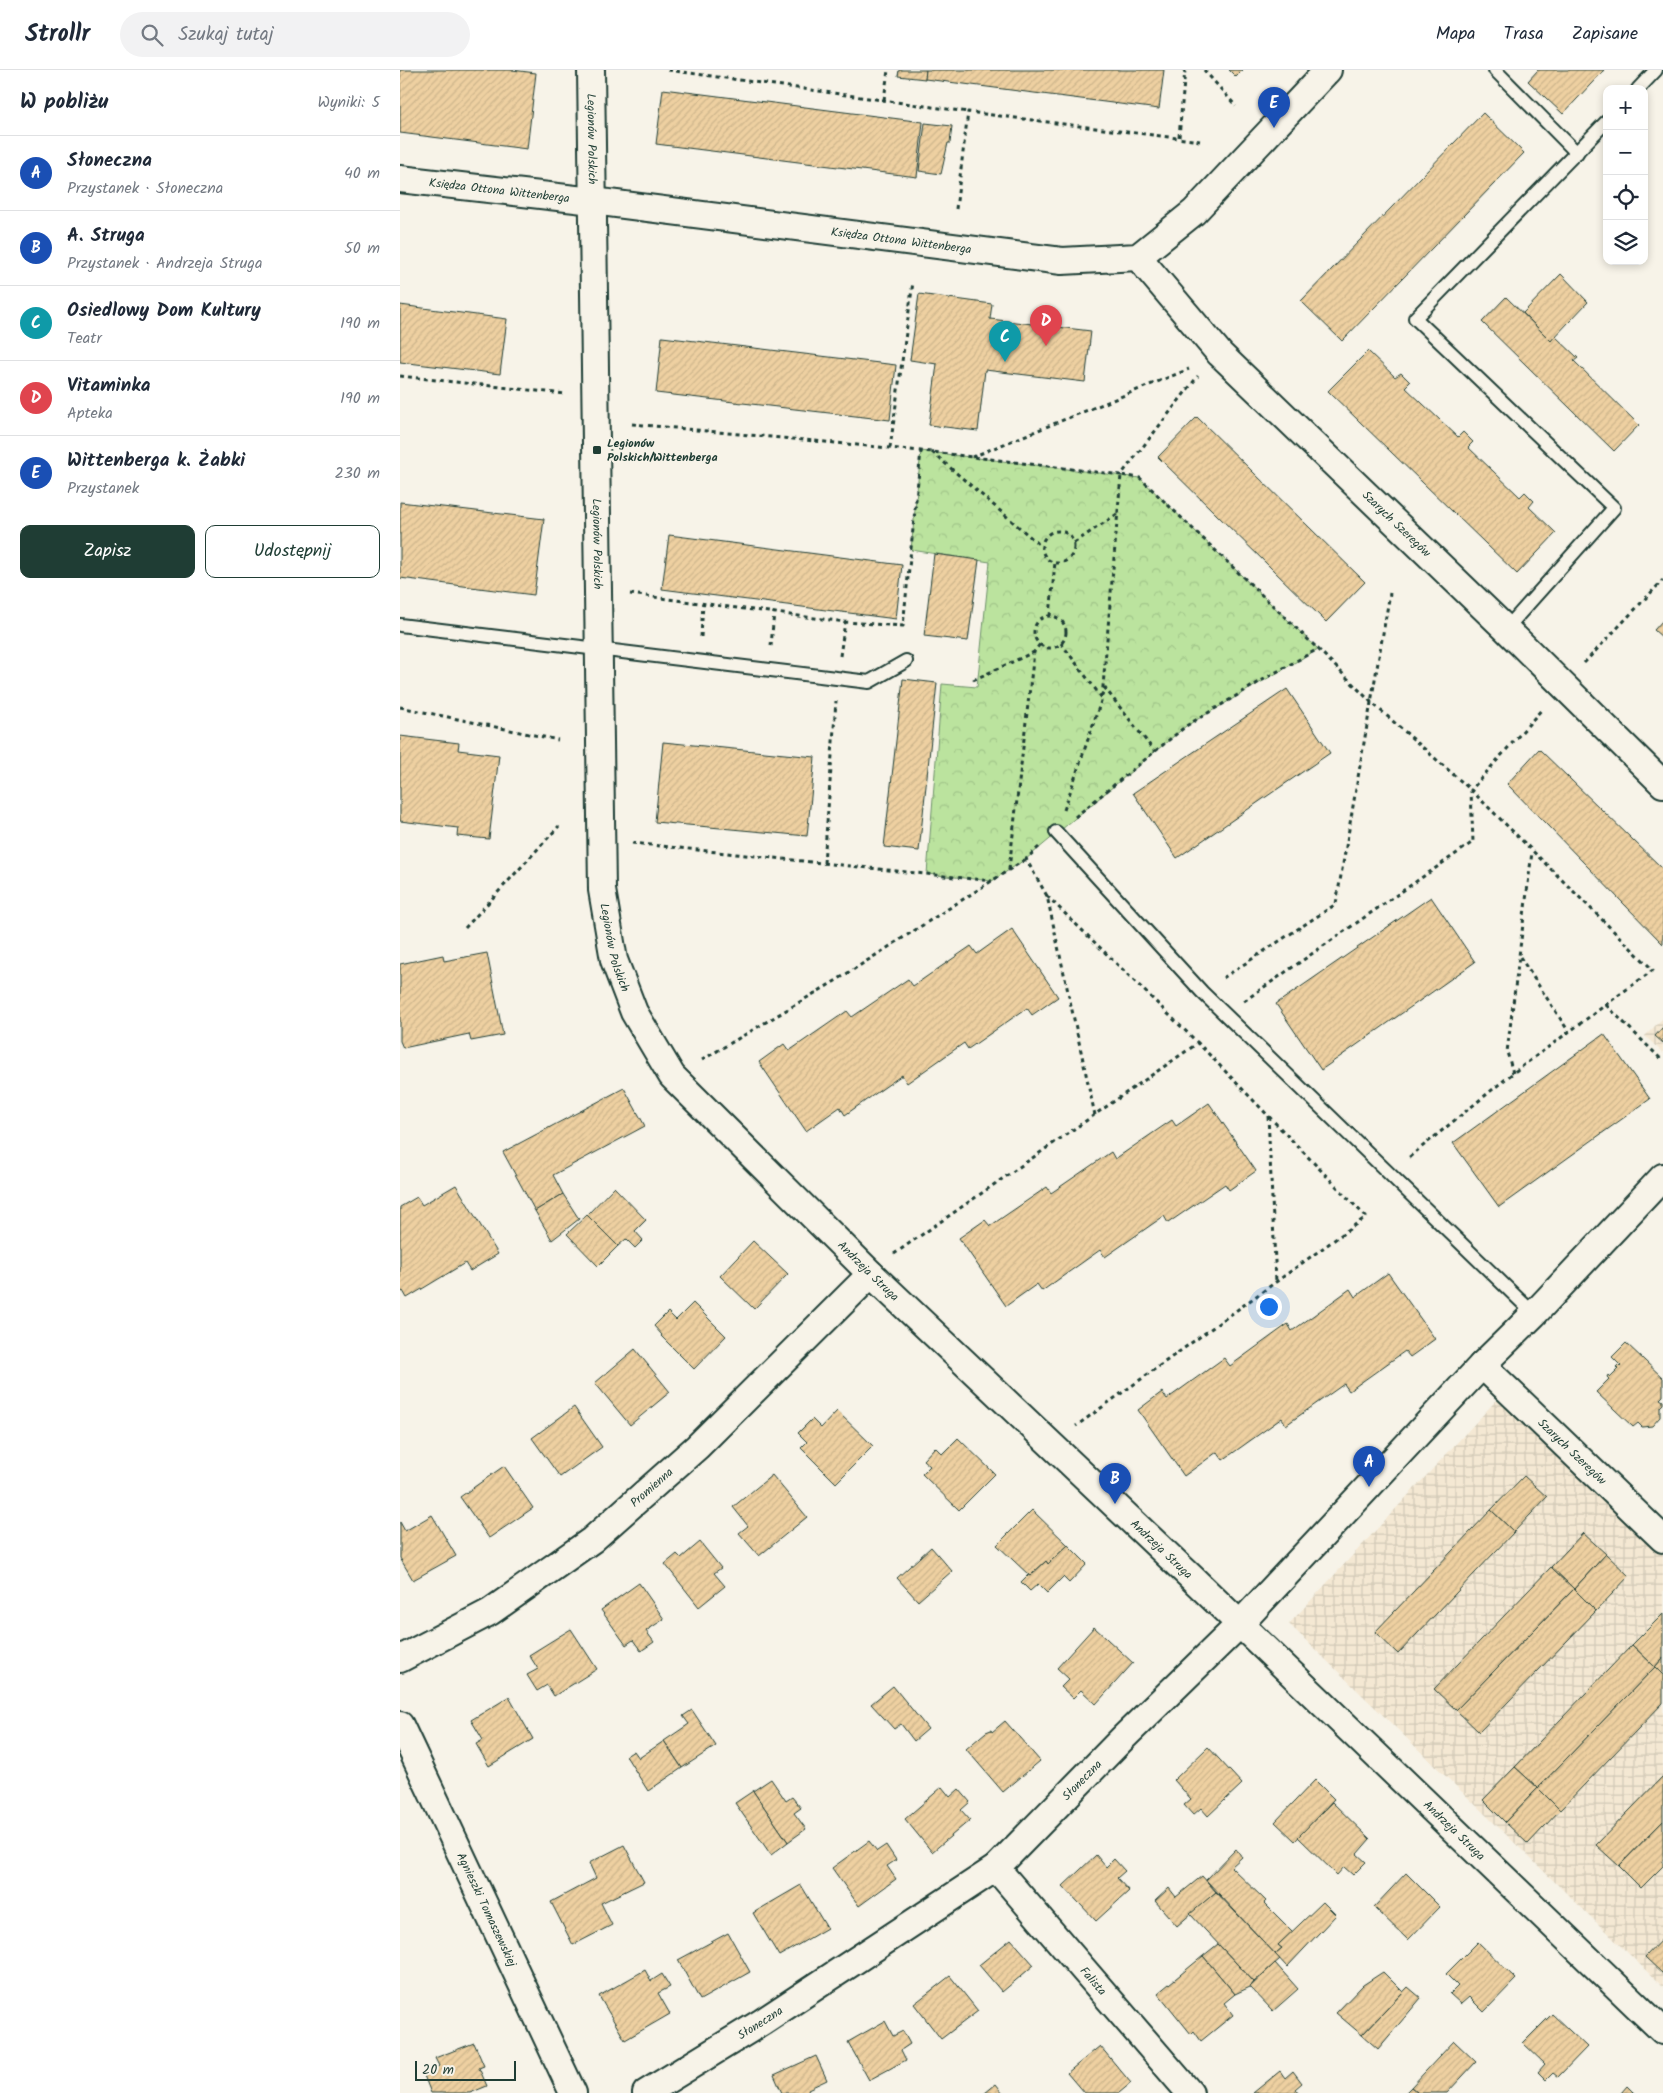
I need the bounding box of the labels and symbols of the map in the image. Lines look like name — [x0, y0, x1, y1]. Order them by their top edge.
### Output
pin: E — [1258, 87, 1290, 128]
street label: Legionów Polskich — [581, 93, 602, 185]
street label: Księdza Ottona Wittenberga — [428, 173, 571, 208]
street label: Księdza Ottona Wittenberga — [830, 223, 973, 259]
pin: D — [1030, 305, 1062, 346]
pin: C — [989, 321, 1021, 362]
place label: Legionów Polskich/Wittenberga — [607, 434, 718, 467]
marker: Legionów Polskich/Wittenberga — [591, 444, 603, 456]
street label: Szarych Szeregów — [1358, 486, 1436, 563]
street label: Legionów Polskich — [587, 498, 607, 590]
street label: Legionów Polskich — [594, 902, 634, 995]
street label: Andrzeja Struga — [833, 1237, 904, 1306]
your location — [1256, 1294, 1282, 1320]
street label: Szarych Szeregów — [1533, 1414, 1611, 1490]
pin: A — [1353, 1446, 1385, 1487]
street label: Promienna — [626, 1463, 678, 1512]
pin: B — [1099, 1463, 1131, 1504]
street label: Andrzeja Struga — [1126, 1515, 1197, 1584]
street label: Słoneczna — [1058, 1755, 1107, 1805]
street label: Andrzeja Struga — [1419, 1796, 1490, 1865]
street label: Agnieszki Tomaszewskiej — [451, 1849, 522, 1971]
street label: Falista — [1075, 1962, 1111, 2000]
street label: Słoneczna — [734, 2001, 787, 2045]
scale bar — [415, 2058, 516, 2081]

